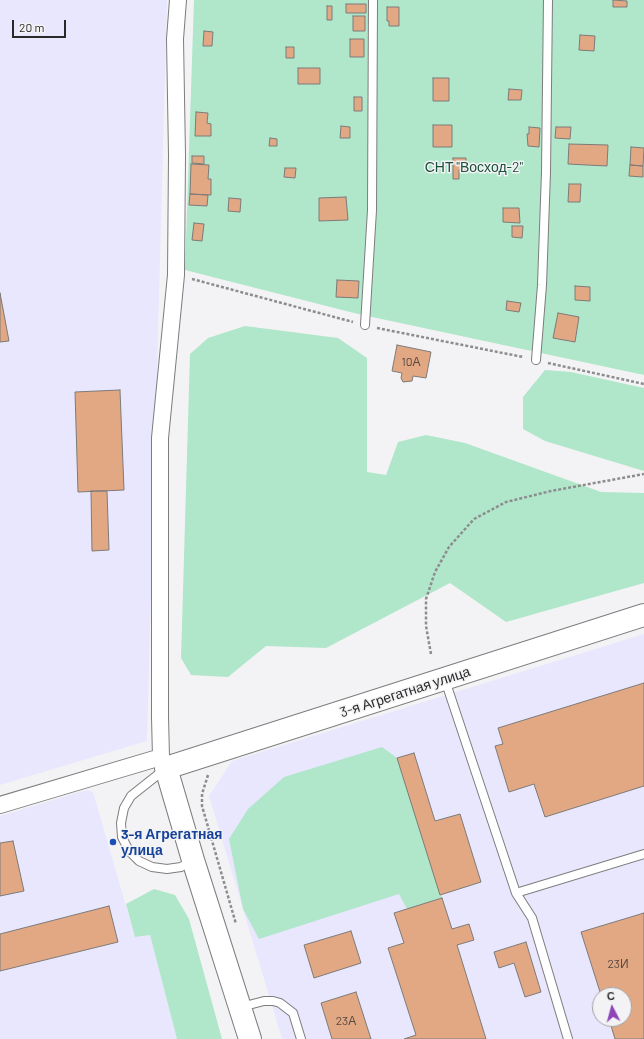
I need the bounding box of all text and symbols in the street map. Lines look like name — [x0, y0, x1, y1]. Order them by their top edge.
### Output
scale bar — [14, 12, 68, 38]
text: 20 m — [19, 20, 45, 34]
park label: СНТ "Восход-2" — [425, 159, 523, 175]
house number: 10А — [402, 355, 420, 369]
street label: 3-я Агрегатная улица — [338, 663, 472, 721]
place label: 3-я Агрегатная улица — [121, 826, 222, 858]
marker: 3-я Агрегатная улица — [108, 837, 118, 847]
house number: 23И — [607, 957, 629, 971]
north arrow — [592, 987, 632, 1027]
text: С — [606, 989, 615, 1002]
house number: 23А — [336, 1014, 356, 1028]

